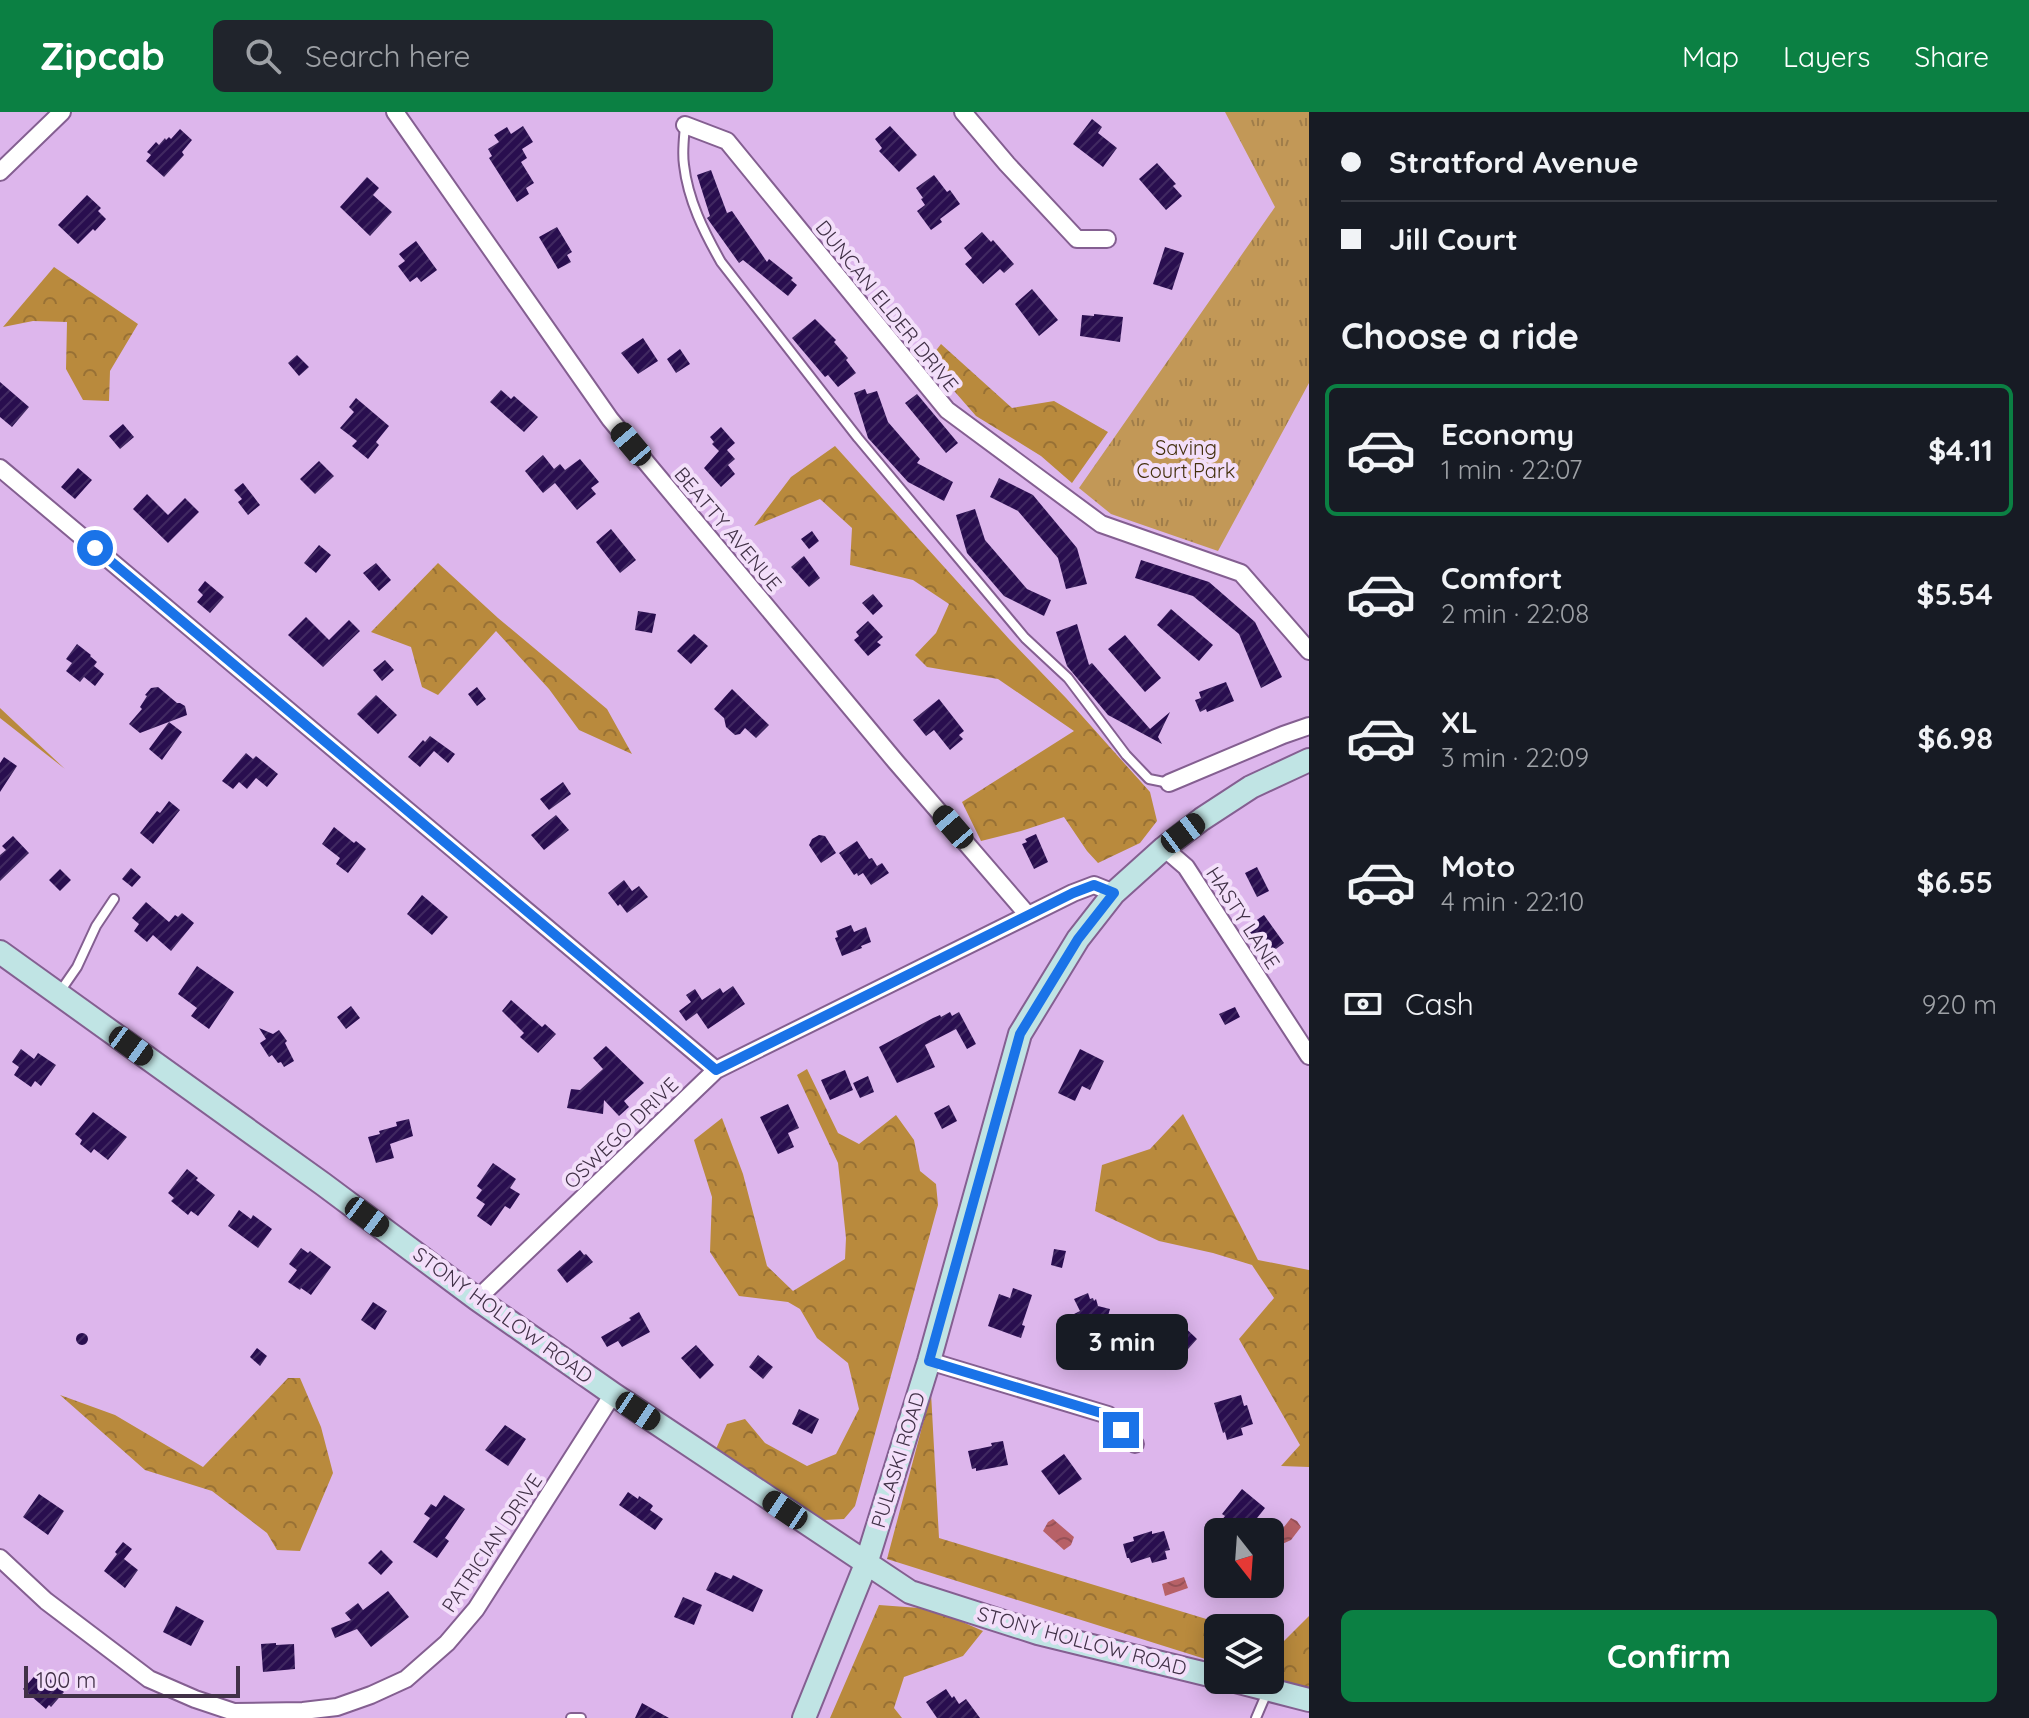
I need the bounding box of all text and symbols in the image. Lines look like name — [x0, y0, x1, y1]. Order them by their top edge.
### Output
search box — [213, 20, 773, 92]
text: Zipcab — [40, 32, 165, 80]
icon: search — [241, 34, 285, 78]
text: Search here — [305, 37, 471, 75]
text: Map — [1682, 39, 1739, 74]
text: Layers — [1783, 39, 1870, 74]
text: Share — [1914, 39, 1989, 74]
text: Stratford Avenue — [1389, 143, 1639, 181]
street label: DUNCAN ELDER DRIVE — [811, 215, 964, 396]
text: Jill Court — [1389, 220, 1518, 258]
text: Choose a ride — [1341, 313, 1579, 358]
icon: car — [1345, 414, 1417, 486]
text: Economy — [1441, 415, 1574, 453]
car — [606, 418, 656, 470]
text: $4.11 — [1928, 431, 1993, 469]
park label: Saving Court Park — [1137, 435, 1235, 483]
text: 1 min · 22:07 — [1441, 453, 1582, 486]
street label: BEATTY AVENUE — [669, 462, 787, 596]
route start — [77, 530, 113, 566]
icon: car — [1345, 558, 1417, 630]
text: Comfort — [1441, 559, 1562, 597]
text: $5.54 — [1917, 575, 1993, 613]
text: 2 min · 22:08 — [1441, 597, 1589, 630]
icon: car — [1345, 702, 1417, 774]
text: XL — [1441, 703, 1478, 741]
text: $6.98 — [1918, 719, 1993, 757]
text: 3 min · 22:09 — [1441, 741, 1589, 774]
car — [928, 801, 978, 853]
car — [1157, 809, 1209, 857]
icon: car — [1345, 846, 1417, 918]
text: Moto — [1441, 847, 1515, 885]
street label: HASTY LANE — [1201, 862, 1286, 974]
text: $6.55 — [1916, 863, 1993, 901]
text: 4 min · 22:10 — [1441, 885, 1584, 918]
icon: cash — [1341, 982, 1385, 1026]
text: Cash — [1405, 985, 1474, 1023]
text: 920 m — [1922, 988, 1997, 1021]
car — [105, 1022, 157, 1070]
street label: OSWEGO DRIVE — [558, 1072, 683, 1194]
car — [341, 1193, 393, 1241]
street label: STONY HOLLOW ROAD — [409, 1241, 598, 1388]
callout: 3 min — [1055, 1314, 1187, 1370]
text: 3 min — [1089, 1325, 1155, 1358]
car — [611, 1388, 665, 1434]
street label: PULASKI ROAD — [865, 1389, 930, 1531]
route end — [1103, 1412, 1139, 1448]
street label: PATRICIAN DRIVE — [436, 1469, 547, 1617]
car — [758, 1487, 812, 1533]
north arrow — [1204, 1518, 1284, 1598]
map controls — [1204, 1518, 1284, 1694]
street label: STONY HOLLOW ROAD — [975, 1600, 1190, 1681]
button: Confirm — [1341, 1610, 1997, 1702]
button: layers — [1204, 1614, 1284, 1694]
scale bar — [24, 1662, 240, 1698]
text: 100 m — [36, 1666, 96, 1694]

